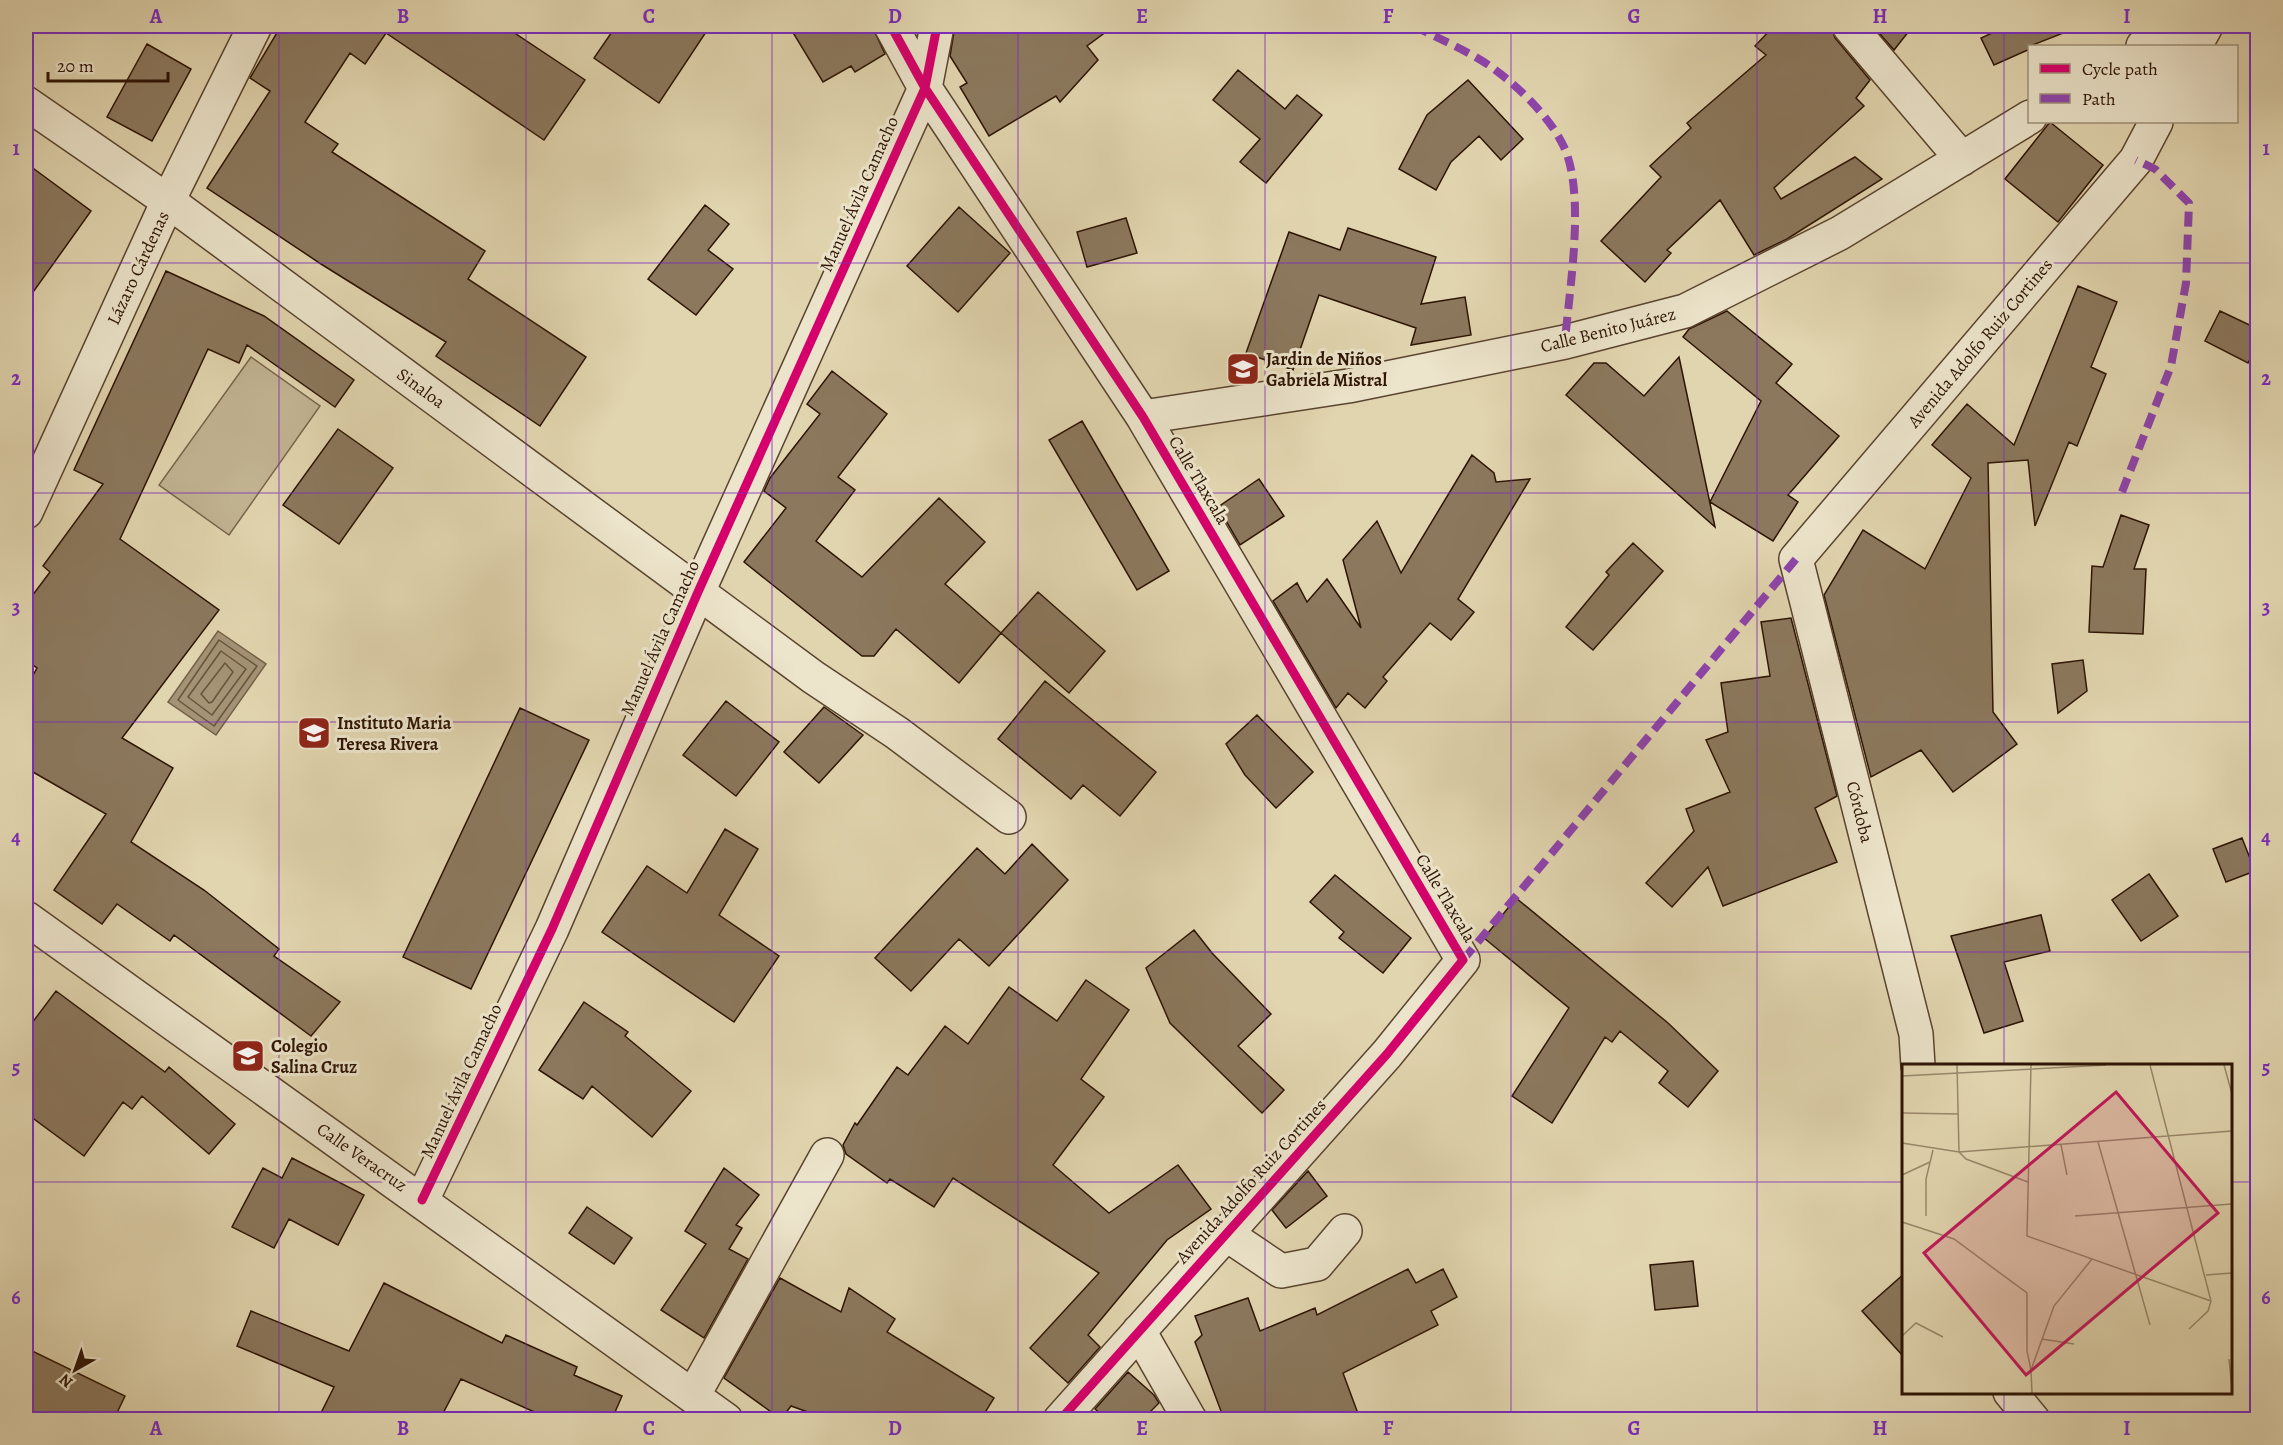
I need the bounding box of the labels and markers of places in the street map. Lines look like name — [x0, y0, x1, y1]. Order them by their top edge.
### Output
place label: Jardin de Niños Gabriela Mistral — [1266, 347, 1387, 392]
school or university icon: Jardin de Niños Gabriela Mistral — [1225, 351, 1261, 387]
place label: Instituto Maria Teresa Rivera — [337, 711, 452, 756]
school or university icon: Instituto Maria Teresa Rivera — [296, 715, 332, 751]
place label: Colegio Salina Cruz — [271, 1034, 357, 1079]
school or university icon: Colegio Salina Cruz — [230, 1038, 266, 1074]

